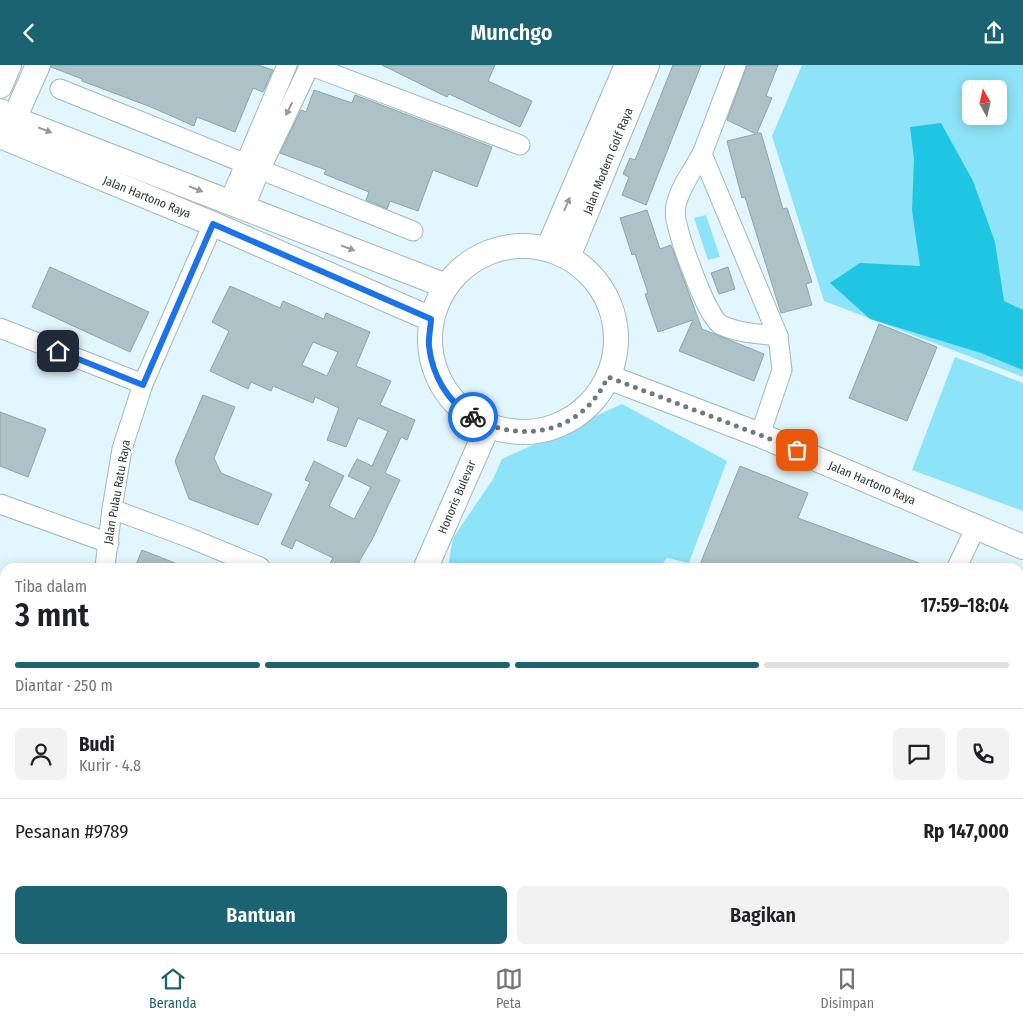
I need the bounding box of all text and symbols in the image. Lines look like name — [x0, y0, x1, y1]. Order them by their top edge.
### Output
icon: back — [15, 19, 43, 47]
text: Munchgo — [471, 19, 552, 46]
icon: share — [980, 19, 1008, 47]
north arrow — [962, 80, 1008, 125]
map controls — [962, 80, 1007, 125]
one-way arrow — [284, 102, 292, 116]
street label: Jalan Modern Golf Raya — [580, 106, 636, 216]
one-way arrow — [37, 127, 52, 135]
street label: Jalan Hartono Raya — [101, 173, 193, 221]
one-way arrow — [189, 186, 203, 194]
one-way arrow — [563, 197, 571, 211]
one-way arrow — [340, 245, 355, 252]
pin — [37, 330, 79, 372]
icon: home — [44, 337, 72, 365]
courier — [448, 392, 498, 442]
icon: bike — [459, 403, 487, 431]
pin — [776, 429, 818, 471]
icon: bag — [783, 436, 811, 464]
street label: Jalan Pulau Ratu Raya — [101, 438, 133, 545]
street label: Honoris Bulevar — [435, 457, 479, 536]
street label: Jalan Hartono Raya — [826, 458, 918, 508]
text: Tiba dalam — [15, 577, 87, 596]
text: 17:59–18:04 — [920, 594, 1009, 617]
text: 3 mnt — [15, 596, 89, 634]
text: Diantar · 250 m — [15, 676, 113, 695]
button: person — [15, 728, 67, 780]
button: chat — [893, 728, 945, 780]
button: phone — [957, 728, 1009, 780]
text: Budi — [79, 733, 115, 756]
text: Kurir · 4.8 — [79, 756, 141, 775]
text: Pesanan #9789 — [15, 820, 129, 843]
text: Rp 147,000 — [923, 820, 1009, 843]
button: Bantuan — [15, 886, 507, 944]
button: Bagikan — [517, 886, 1009, 944]
tab: Beranda — [149, 965, 197, 1012]
tab: Peta — [495, 965, 523, 1012]
tab: Disimpan — [821, 965, 874, 1012]

